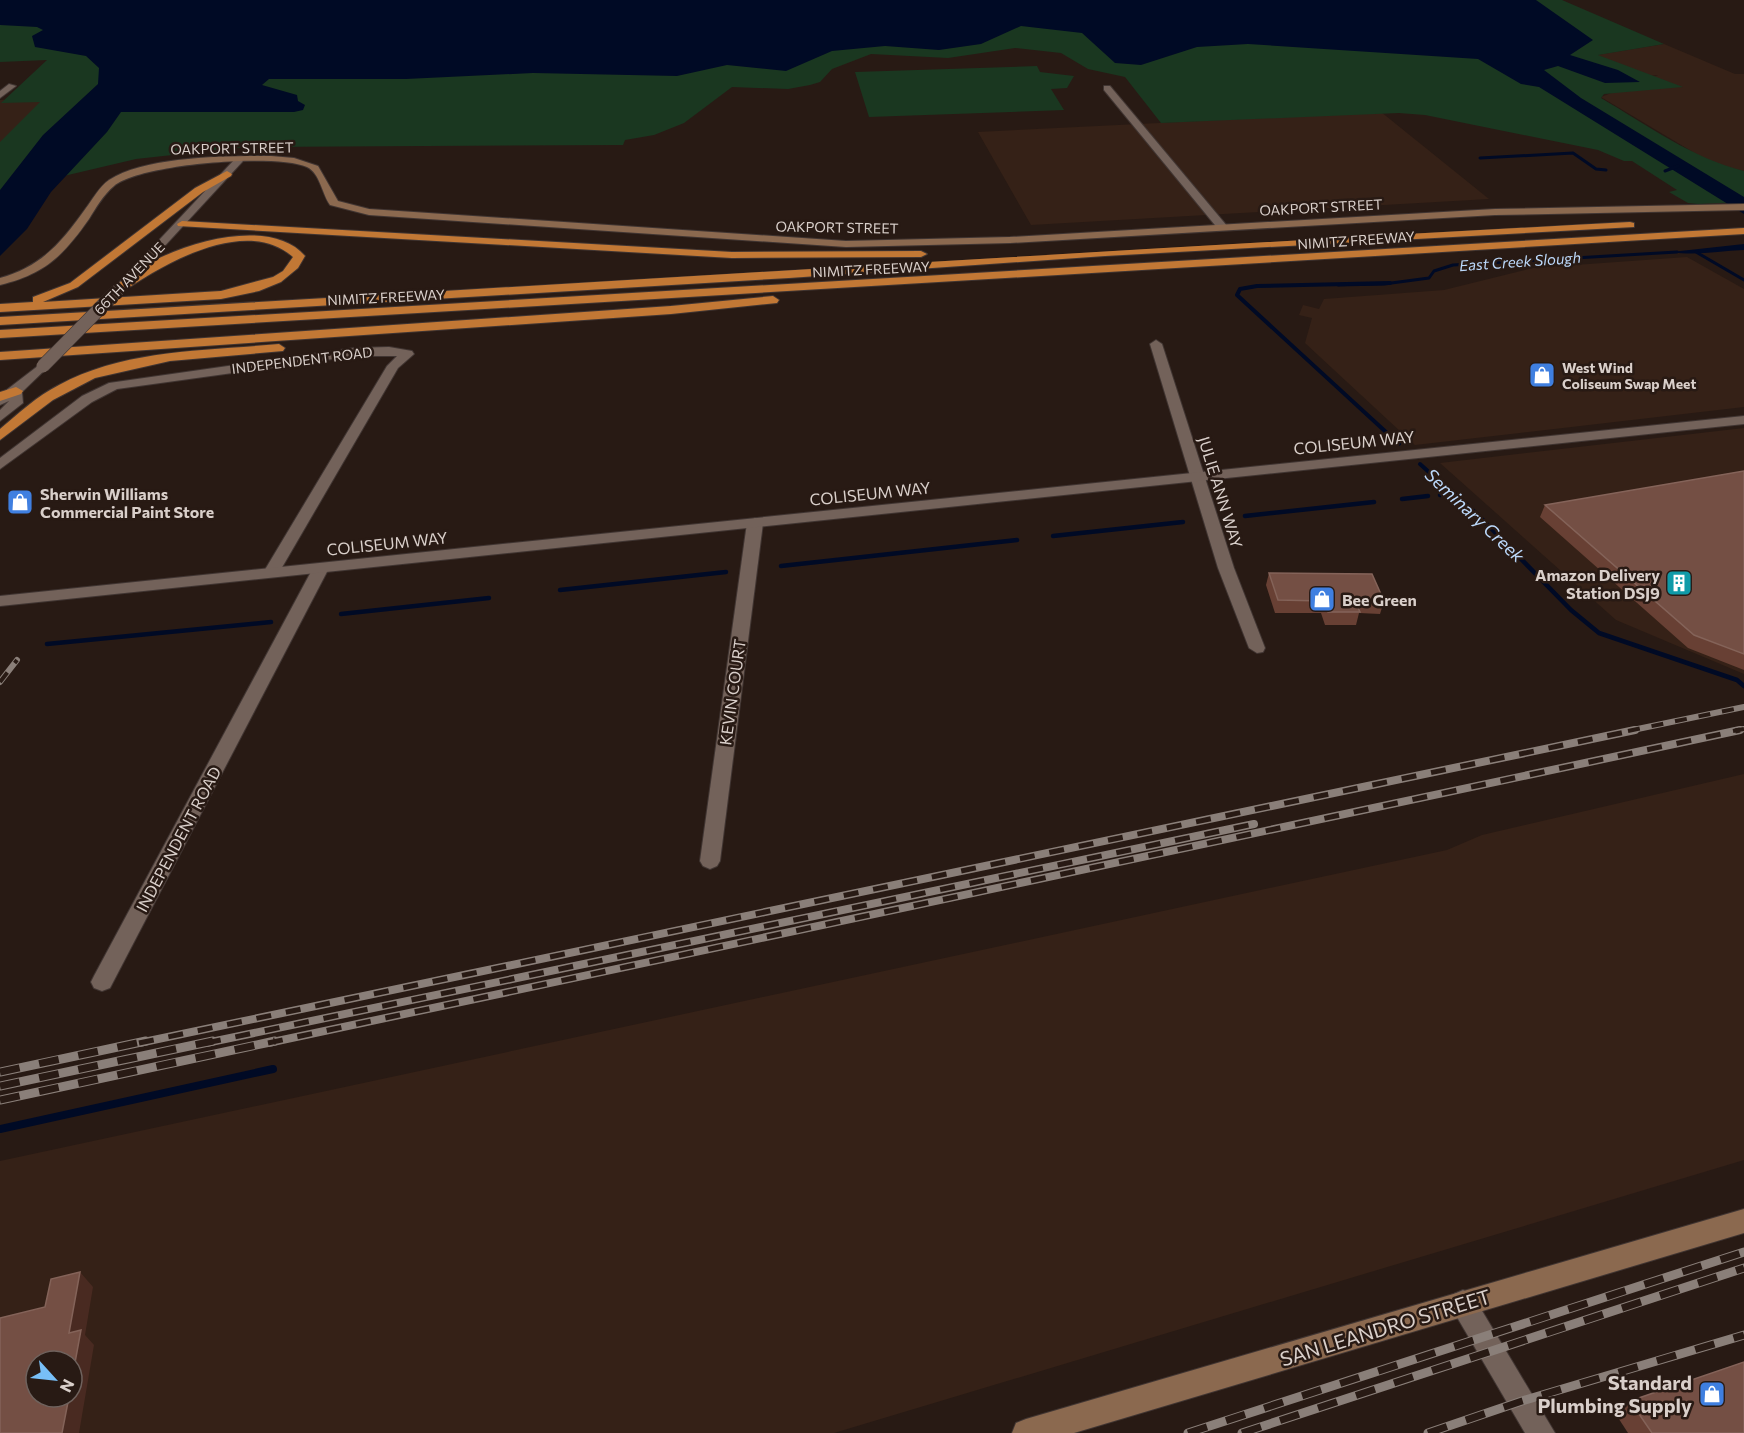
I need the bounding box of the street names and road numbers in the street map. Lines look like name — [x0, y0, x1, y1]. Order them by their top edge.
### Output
street label: OAKPORT STREET — [170, 138, 294, 158]
street label: OAKPORT STREET — [1259, 195, 1383, 219]
street label: OAKPORT STREET — [775, 217, 899, 237]
street label: NIMITZ FREEWAY — [1297, 227, 1415, 253]
street label: 66TH AVENUE — [90, 238, 168, 318]
street label: NIMITZ FREEWAY — [812, 257, 930, 281]
street label: NIMITZ FREEWAY — [327, 285, 445, 309]
street label: INDEPENDENT ROAD — [231, 343, 373, 377]
street label: COLISEUM WAY — [1293, 426, 1416, 458]
street label: JULIE ANN WAY — [1195, 434, 1247, 551]
street label: COLISEUM WAY — [809, 477, 932, 509]
street label: COLISEUM WAY — [326, 527, 449, 559]
street label: KEVIN COURT — [715, 638, 749, 746]
street label: INDEPENDENT ROAD — [132, 763, 224, 915]
street label: SAN LEANDRO STREET — [1277, 1283, 1493, 1370]

